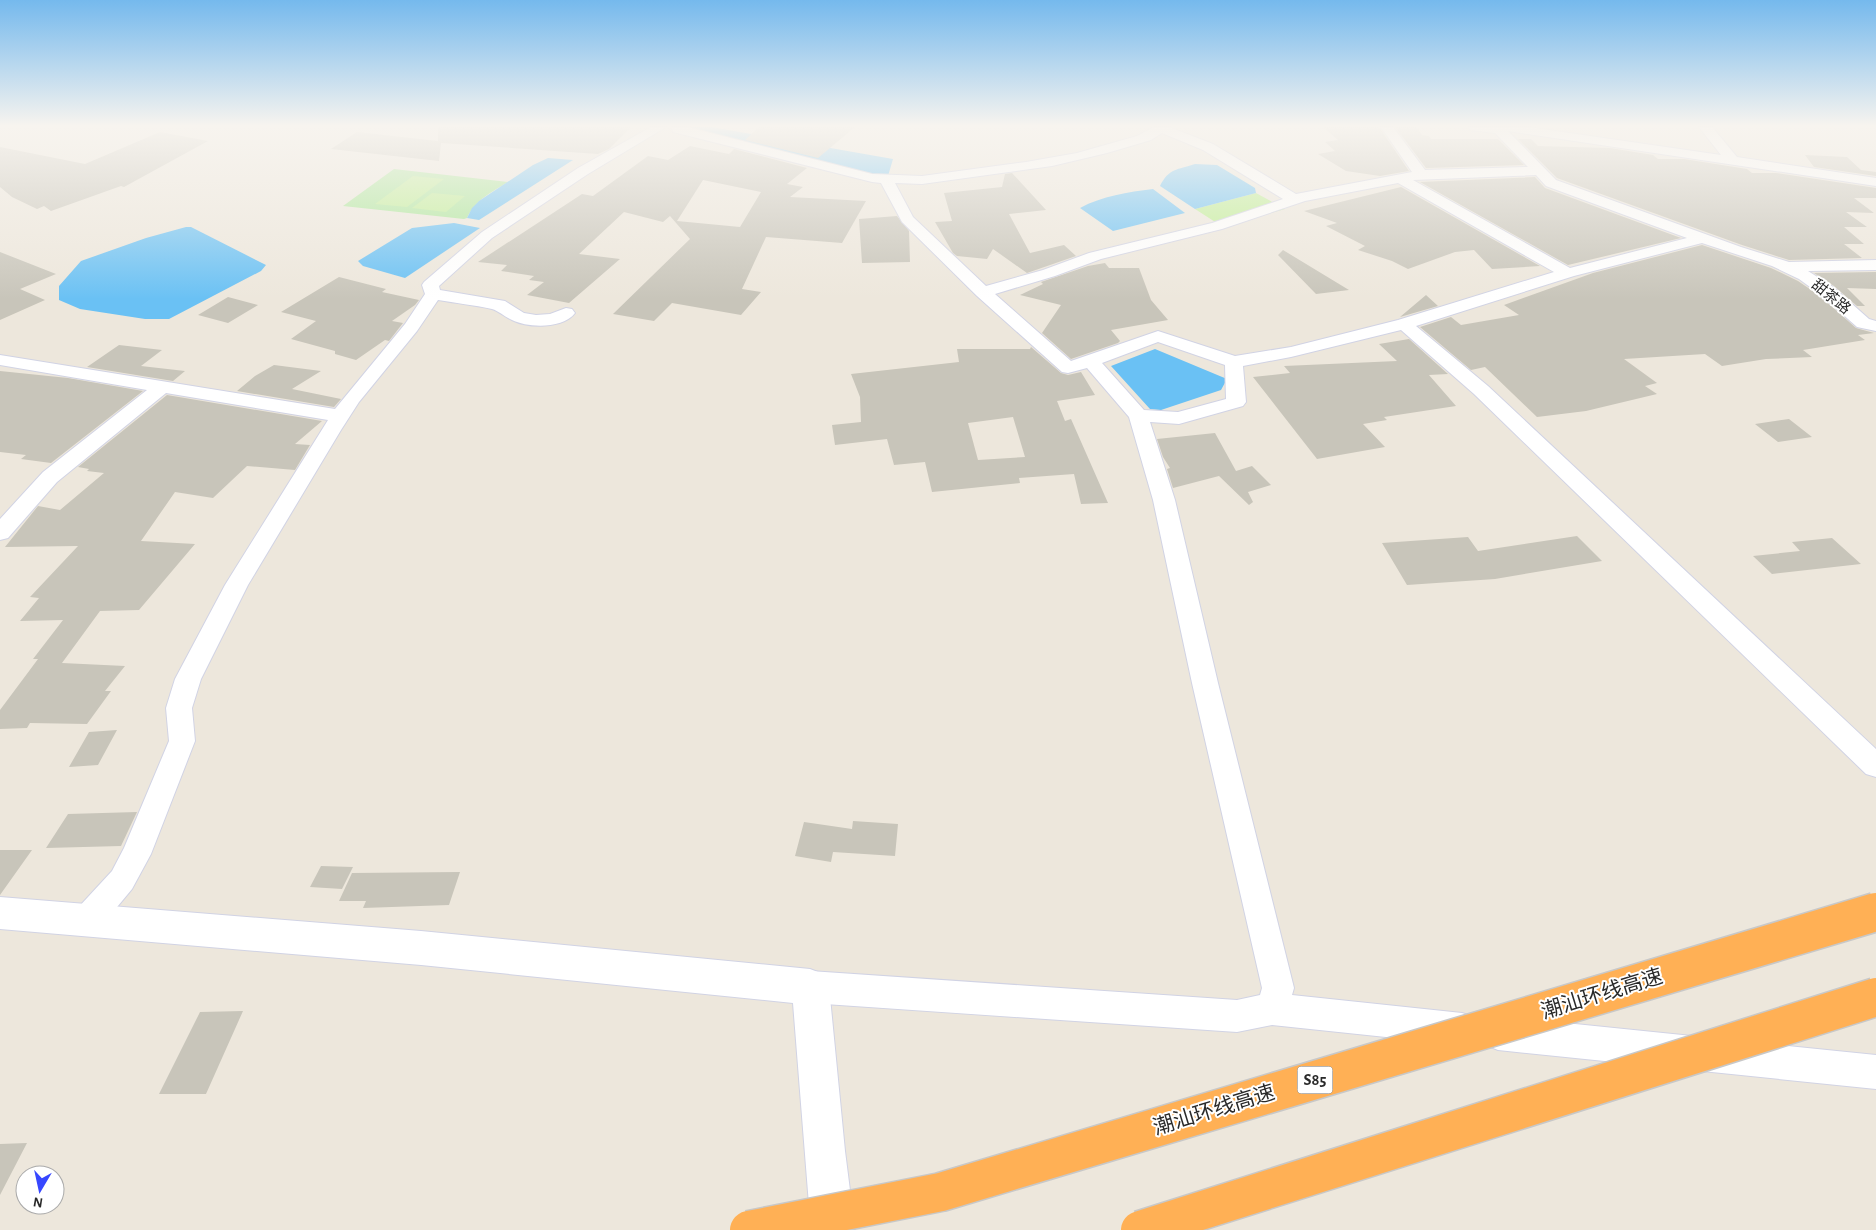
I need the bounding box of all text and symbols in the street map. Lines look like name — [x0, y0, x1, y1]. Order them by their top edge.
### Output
street label: 甜茶路 — [1809, 276, 1854, 317]
street label: 潮汕环线高速 — [1538, 965, 1665, 1022]
road number: S85 — [1298, 1066, 1332, 1094]
street label: 潮汕环线高速 — [1150, 1081, 1277, 1138]
north arrow — [15, 1165, 65, 1215]
text: N — [32, 1194, 44, 1210]

